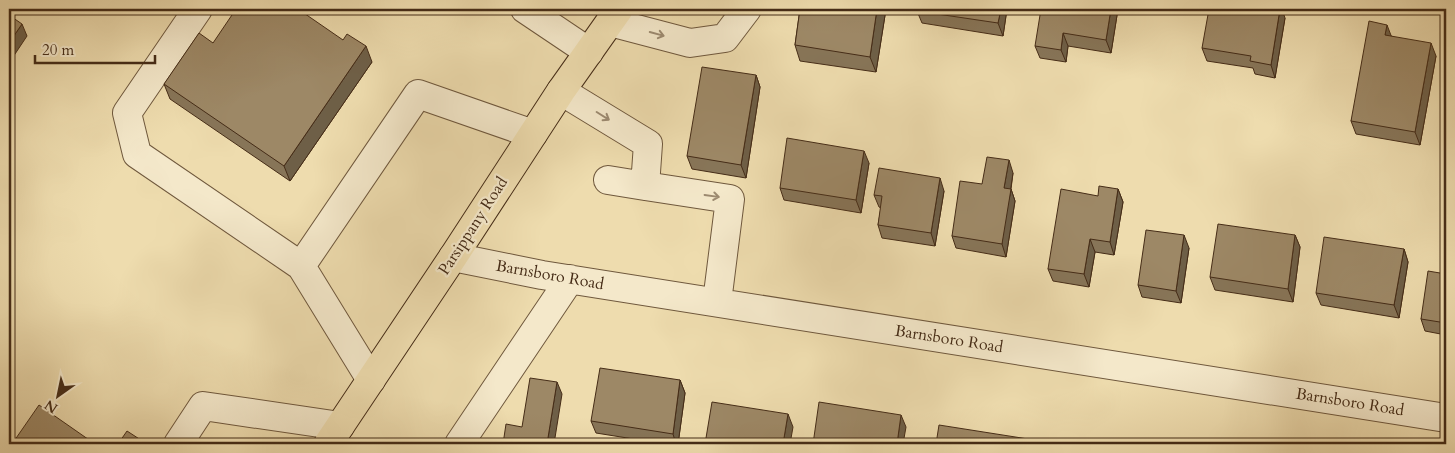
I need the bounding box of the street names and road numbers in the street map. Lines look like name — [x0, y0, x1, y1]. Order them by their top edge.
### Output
street label: Parsippany Road — [433, 172, 513, 279]
street label: Barnsboro Road — [494, 255, 606, 295]
street label: Barnsboro Road — [893, 320, 1005, 358]
street label: Barnsboro Road — [1294, 383, 1406, 421]

